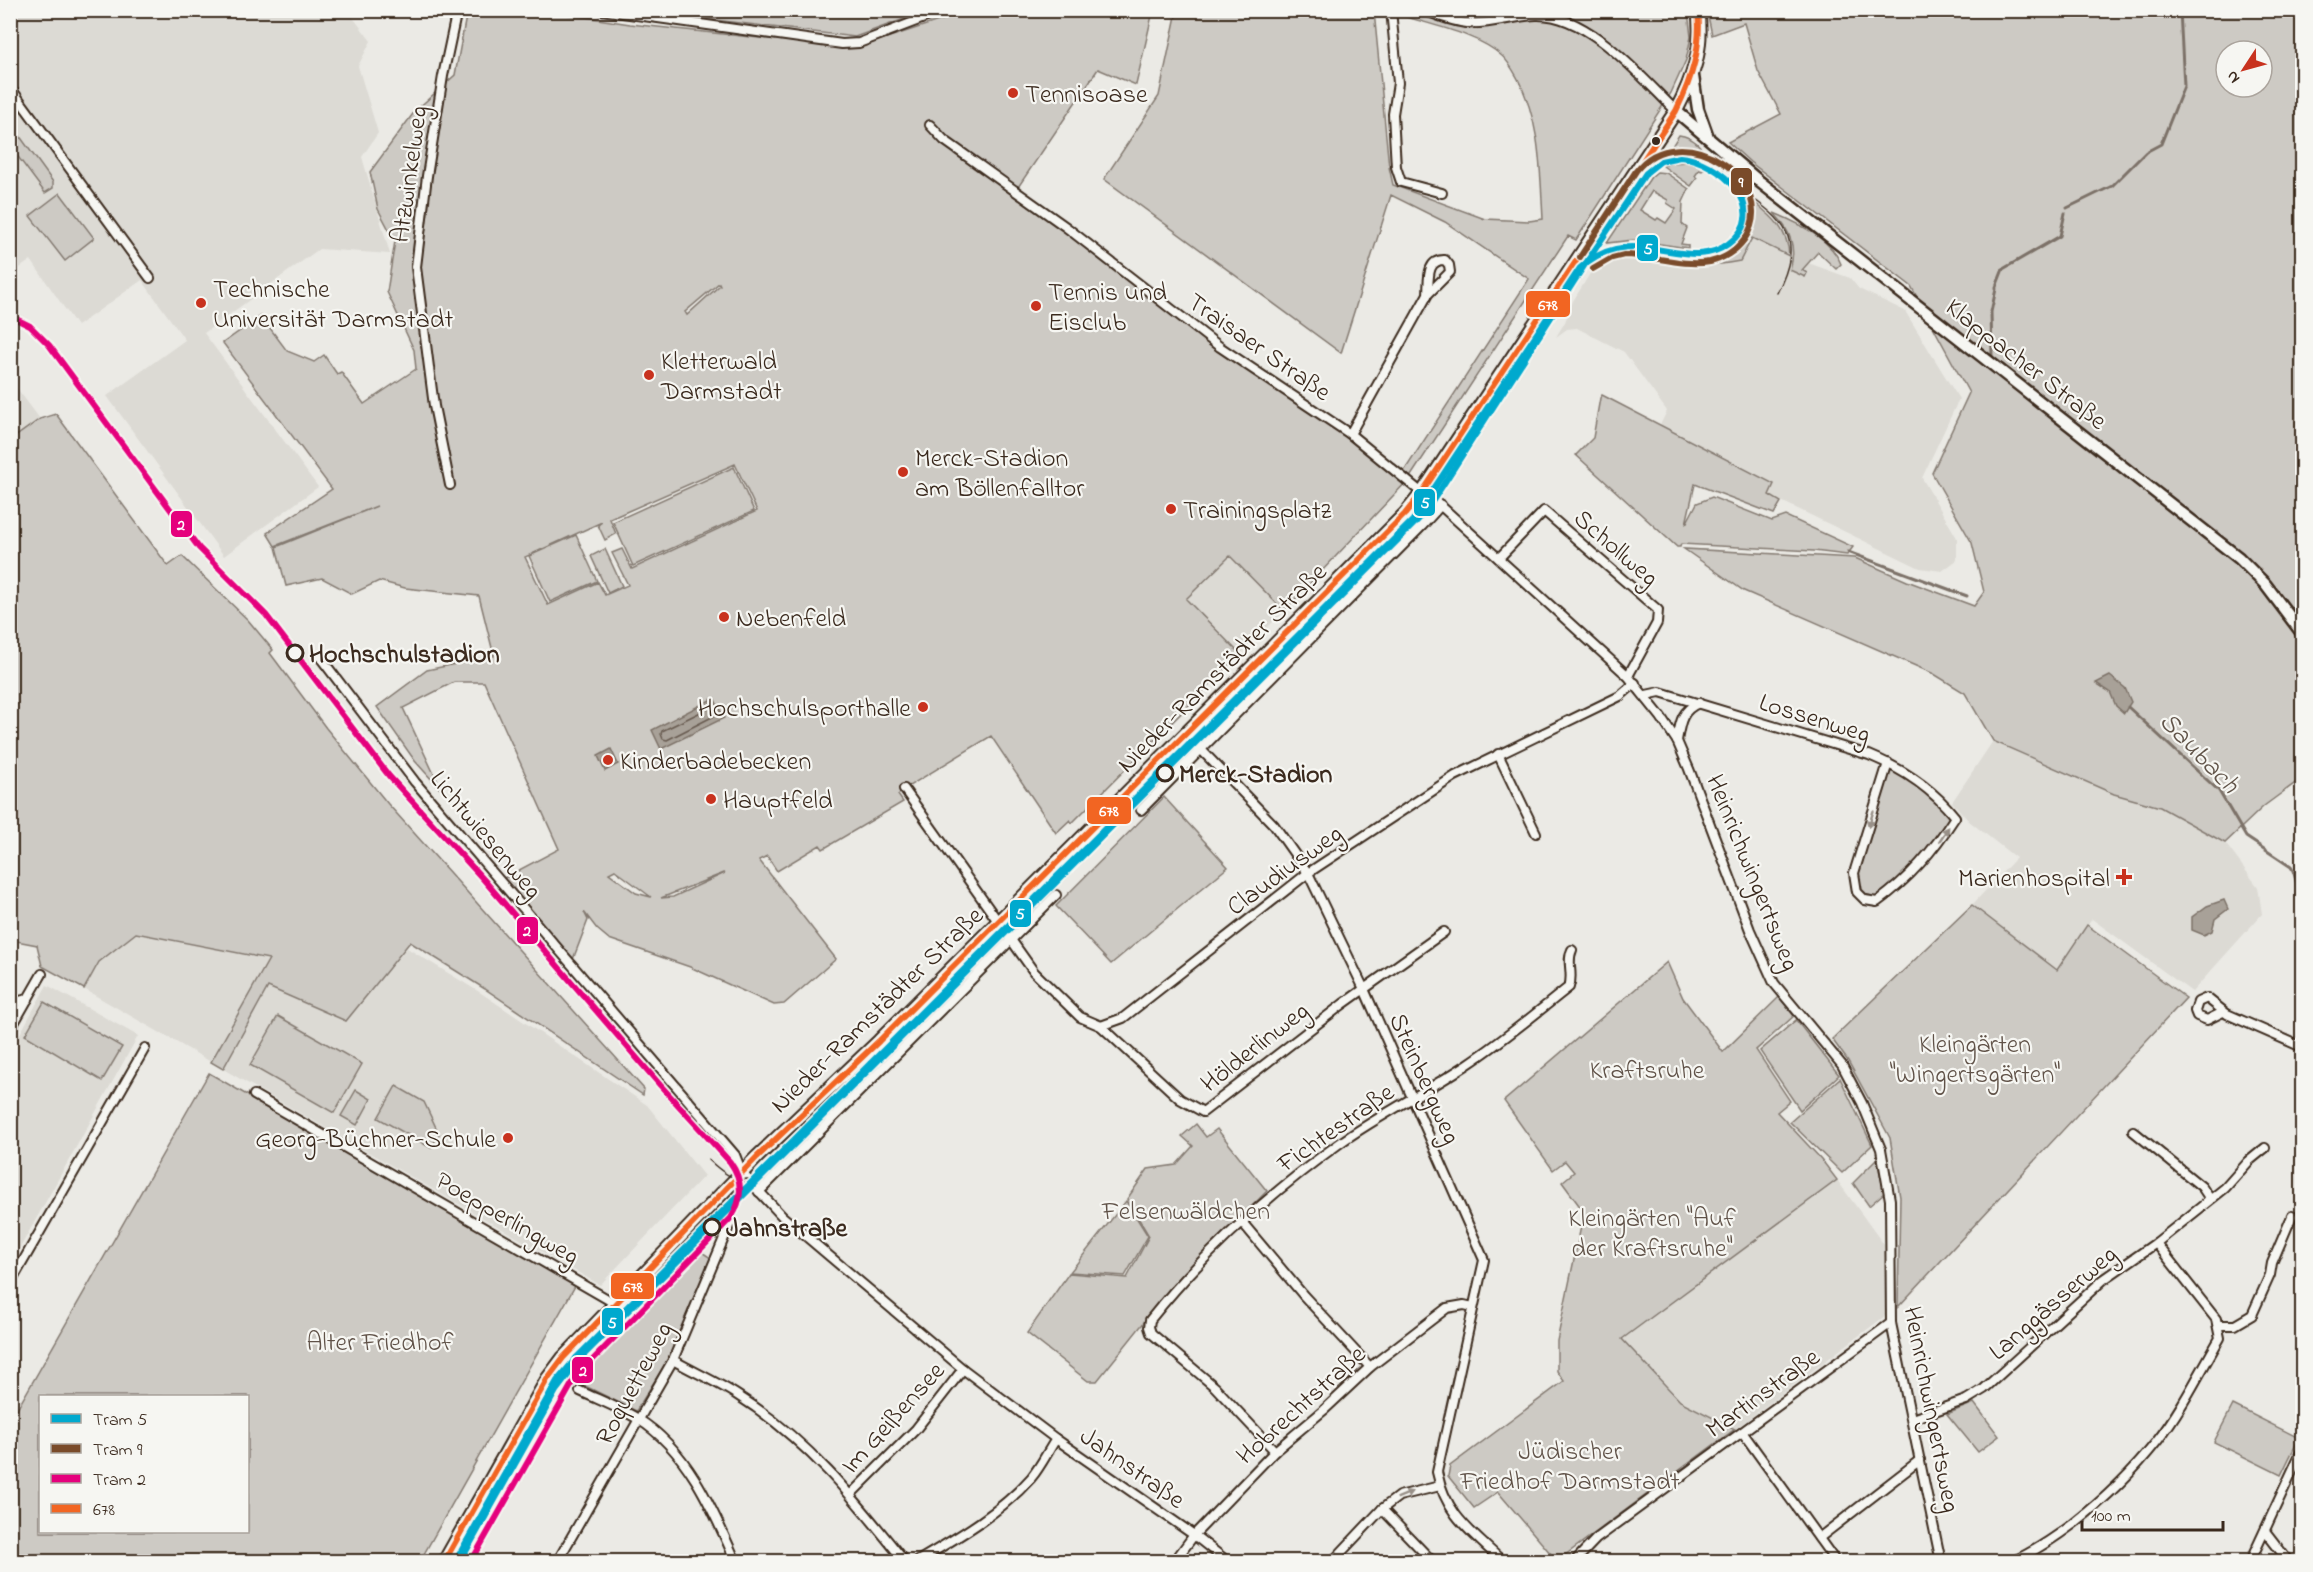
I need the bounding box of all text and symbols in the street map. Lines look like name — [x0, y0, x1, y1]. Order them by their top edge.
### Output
north arrow — [2214, 39, 2274, 99]
text: N — [2220, 65, 2246, 88]
place label: Tennisoase — [1025, 77, 1148, 115]
marker: Tennisoase — [1006, 86, 1020, 100]
street label: Atzwinkelweg — [383, 103, 439, 245]
unlabelled marker — [1650, 135, 1662, 147]
line badge: 9 — [1730, 167, 1753, 196]
text: 9 — [1738, 171, 1744, 195]
line badge: 5 — [1636, 234, 1659, 262]
text: 5 — [1643, 238, 1653, 262]
place label: Technische Universität Darmstadt — [213, 272, 453, 340]
place label: Tennis und Eisclub — [1048, 275, 1167, 343]
street label: Traisaer Straße — [1179, 285, 1338, 412]
line badge: 678 — [1525, 290, 1571, 318]
street label: Klappacher Straße — [1936, 290, 2114, 441]
text: 678 — [1537, 294, 1558, 318]
marker: Technische Universität Darmstadt — [194, 296, 208, 310]
marker: Tennis und Eisclub — [1029, 299, 1043, 313]
place label: Kletterwald Darmstadt — [660, 344, 782, 412]
marker: Kletterwald Darmstadt — [642, 368, 656, 382]
place label: Merck-Stadion am Böllenfalltor — [915, 441, 1085, 509]
marker: Merck-Stadion am Böllenfalltor — [896, 465, 910, 479]
line badge: 5 — [1413, 488, 1436, 517]
text: 5 — [1420, 492, 1430, 516]
place label: Trainingsplatz — [1183, 493, 1331, 531]
street label: Schollweg — [1564, 501, 1666, 597]
marker: Trainingsplatz — [1164, 502, 1178, 516]
line badge: 2 — [170, 510, 193, 538]
text: 2 — [176, 514, 185, 538]
street label: Nieder-Ramstädter Straße — [1109, 555, 1337, 783]
place label: Nebenfeld — [736, 601, 846, 639]
marker: Nebenfeld — [717, 610, 731, 624]
place label: Hochschulstadion — [309, 637, 500, 675]
marker: Hochschulstadion — [286, 644, 304, 662]
street label: Lossenweg — [1754, 685, 1874, 755]
place label: Hochschulsporthalle — [698, 691, 911, 729]
marker: Hochschulsporthalle — [916, 700, 930, 714]
water label: Saubach — [2149, 704, 2248, 804]
place label: Kinderbadebecken — [620, 744, 811, 782]
marker: Kinderbadebecken — [601, 753, 615, 767]
place label: Merck-Stadion — [1179, 757, 1332, 795]
street label: Lichtwiesenweg — [419, 763, 550, 909]
marker: Merck-Stadion — [1156, 764, 1174, 782]
street label: Heinrichwingertsweg — [1694, 769, 1808, 977]
place label: Hauptfeld — [723, 783, 833, 821]
marker: Hauptfeld — [704, 792, 718, 806]
line badge: 678 — [1086, 796, 1132, 825]
text: 678 — [1098, 800, 1119, 824]
one-way arrow — [1866, 810, 1875, 828]
street label: Claudiusweg — [1220, 816, 1352, 927]
one-way arrow — [1938, 826, 1949, 842]
place label: Marienhospital — [1958, 861, 2110, 899]
marker: Marienhospital — [2115, 868, 2133, 886]
street label: Nieder-Ramstädter Straße — [763, 899, 994, 1123]
line badge: 5 — [1009, 899, 1032, 928]
text: 5 — [1015, 903, 1025, 927]
line badge: 2 — [516, 916, 539, 945]
text: 2 — [522, 920, 531, 944]
street label: Hölderlinweg — [1193, 994, 1318, 1103]
street label: Steinbergweg — [1377, 1007, 1469, 1151]
park label: Kleingärten "Wingertsgärten" — [1890, 1027, 2060, 1095]
park label: Kraftsruhe — [1590, 1053, 1705, 1091]
street label: Fichtestraße — [1270, 1075, 1403, 1184]
place label: Georg-Büchner-Schule — [255, 1122, 496, 1160]
marker: Georg-Büchner-Schule — [501, 1131, 515, 1145]
street label: Poepperlingweg — [427, 1163, 586, 1276]
park label: Felsenwäldchen — [1101, 1194, 1270, 1232]
park label: Kleingärten "Auf der Kraftsruhe" — [1568, 1201, 1737, 1269]
place label: Jahnstraße — [726, 1211, 849, 1249]
marker: Jahnstraße — [703, 1218, 721, 1236]
street label: Langgässerweg — [1981, 1238, 2127, 1371]
line badge: 678 — [610, 1272, 655, 1300]
text: 678 — [622, 1276, 643, 1300]
street label: Heinrichwingertsweg — [1891, 1303, 1969, 1516]
line badge: 5 — [601, 1307, 624, 1336]
text: 5 — [607, 1312, 617, 1336]
street label: Roquetteweg — [587, 1316, 684, 1453]
park label: Alter Friedhof — [306, 1325, 454, 1363]
street label: Hobrechtstraße — [1229, 1337, 1376, 1475]
street label: Martinstraße — [1699, 1340, 1829, 1449]
street label: Im Geißensee — [833, 1354, 955, 1484]
line badge: 2 — [571, 1356, 594, 1384]
text: 2 — [578, 1360, 587, 1384]
legend — [39, 1395, 249, 1533]
text: Tram 5 — [93, 1408, 147, 1434]
street label: Jahnstraße — [1071, 1419, 1192, 1520]
park label: Jüdischer Friedhof Darmstadt — [1460, 1434, 1680, 1502]
text: Tram 9 — [93, 1438, 143, 1464]
text: Tram 2 — [93, 1468, 146, 1494]
one-way arrow — [1397, 1489, 1415, 1499]
scale bar — [2082, 1494, 2223, 1532]
text: 678 — [93, 1498, 115, 1524]
text: 100 m — [2091, 1504, 2131, 1530]

